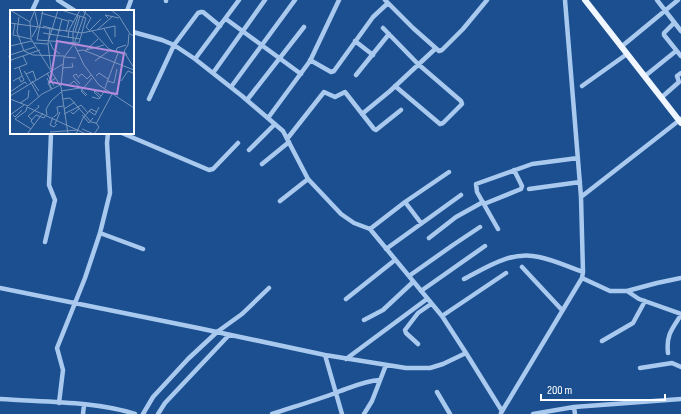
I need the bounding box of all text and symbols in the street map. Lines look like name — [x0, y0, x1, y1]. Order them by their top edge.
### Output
inset map — [10, 10, 134, 134]
scale bar — [541, 376, 665, 402]
text: 200 m — [547, 383, 573, 398]

